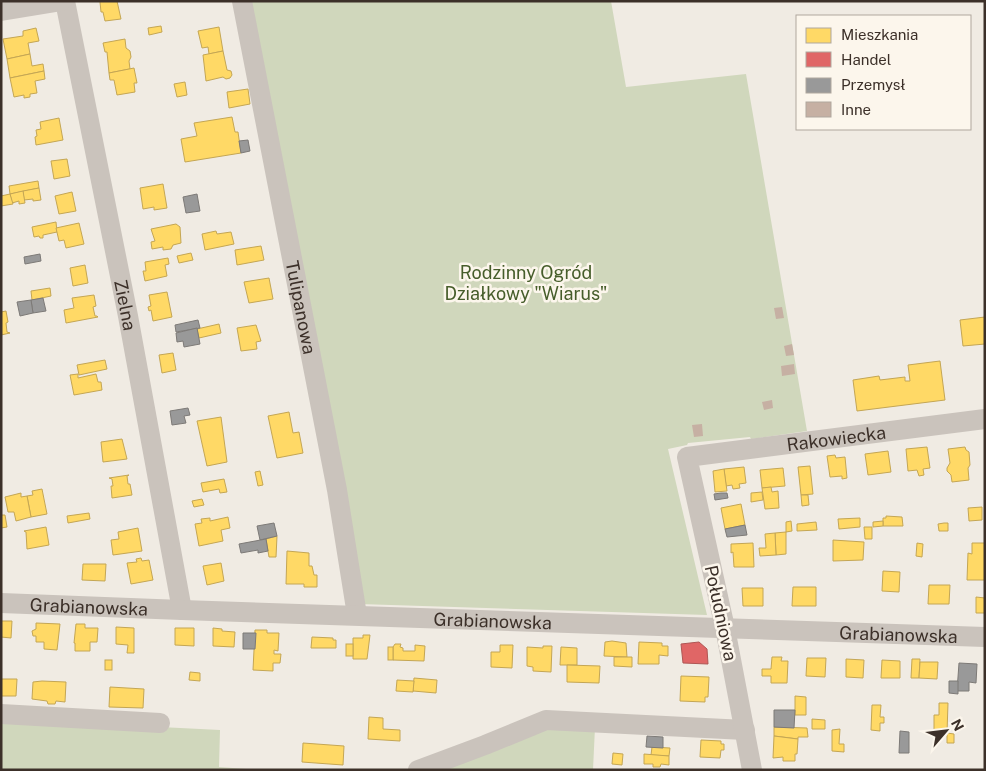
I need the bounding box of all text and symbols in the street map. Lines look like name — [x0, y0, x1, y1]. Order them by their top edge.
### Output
legend — [796, 15, 971, 130]
text: Mieszkania — [841, 26, 918, 43]
text: Handel — [841, 51, 891, 68]
text: Przemysł — [841, 76, 906, 93]
text: Inne — [841, 101, 871, 118]
street label: Tulipanowa — [282, 259, 321, 356]
park label: Rodzinny Ogród Działkowy "Wiarus" — [444, 262, 608, 304]
street label: Zielna — [110, 278, 141, 332]
street label: Rakowiecka — [785, 421, 887, 455]
street label: Południowa — [701, 563, 741, 663]
street label: Grabianowska — [29, 594, 148, 619]
street label: Grabianowska — [433, 608, 552, 633]
street label: Grabianowska — [839, 622, 958, 647]
north arrow — [921, 706, 971, 756]
text: N — [948, 716, 967, 733]

